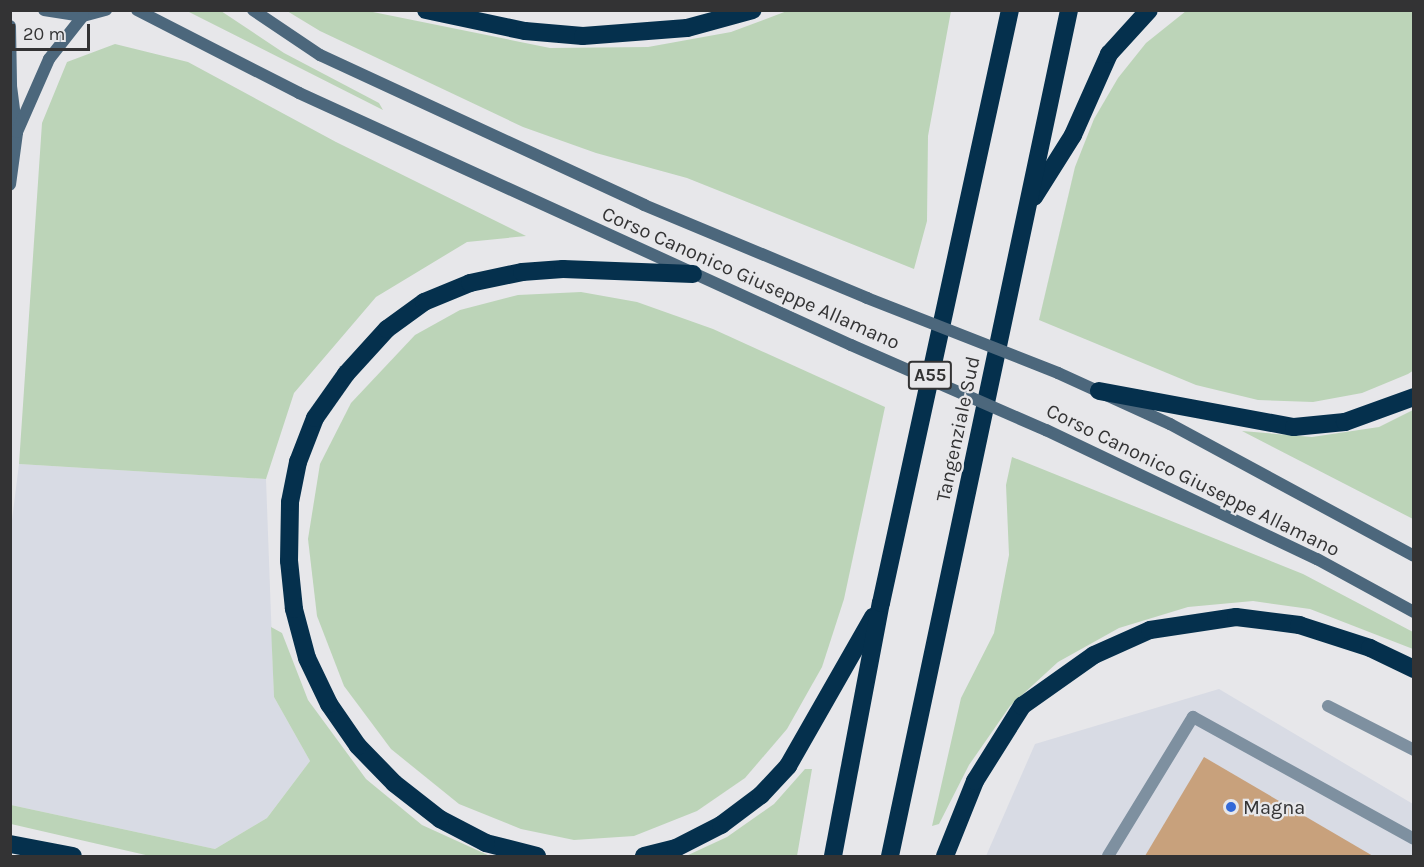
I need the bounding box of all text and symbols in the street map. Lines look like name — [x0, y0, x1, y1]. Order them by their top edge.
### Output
scale bar — [15, 12, 93, 50]
text: 20 m — [23, 23, 65, 45]
street label: Corso Canonico Giuseppe Allamano — [598, 201, 904, 355]
street label: Tangenziale Sud — [931, 354, 985, 504]
road number: A55 — [908, 360, 952, 390]
street label: Corso Canonico Giuseppe Allamano — [1042, 398, 1344, 562]
place label: Magna — [1243, 795, 1305, 819]
marker: Magna — [1224, 800, 1238, 814]

